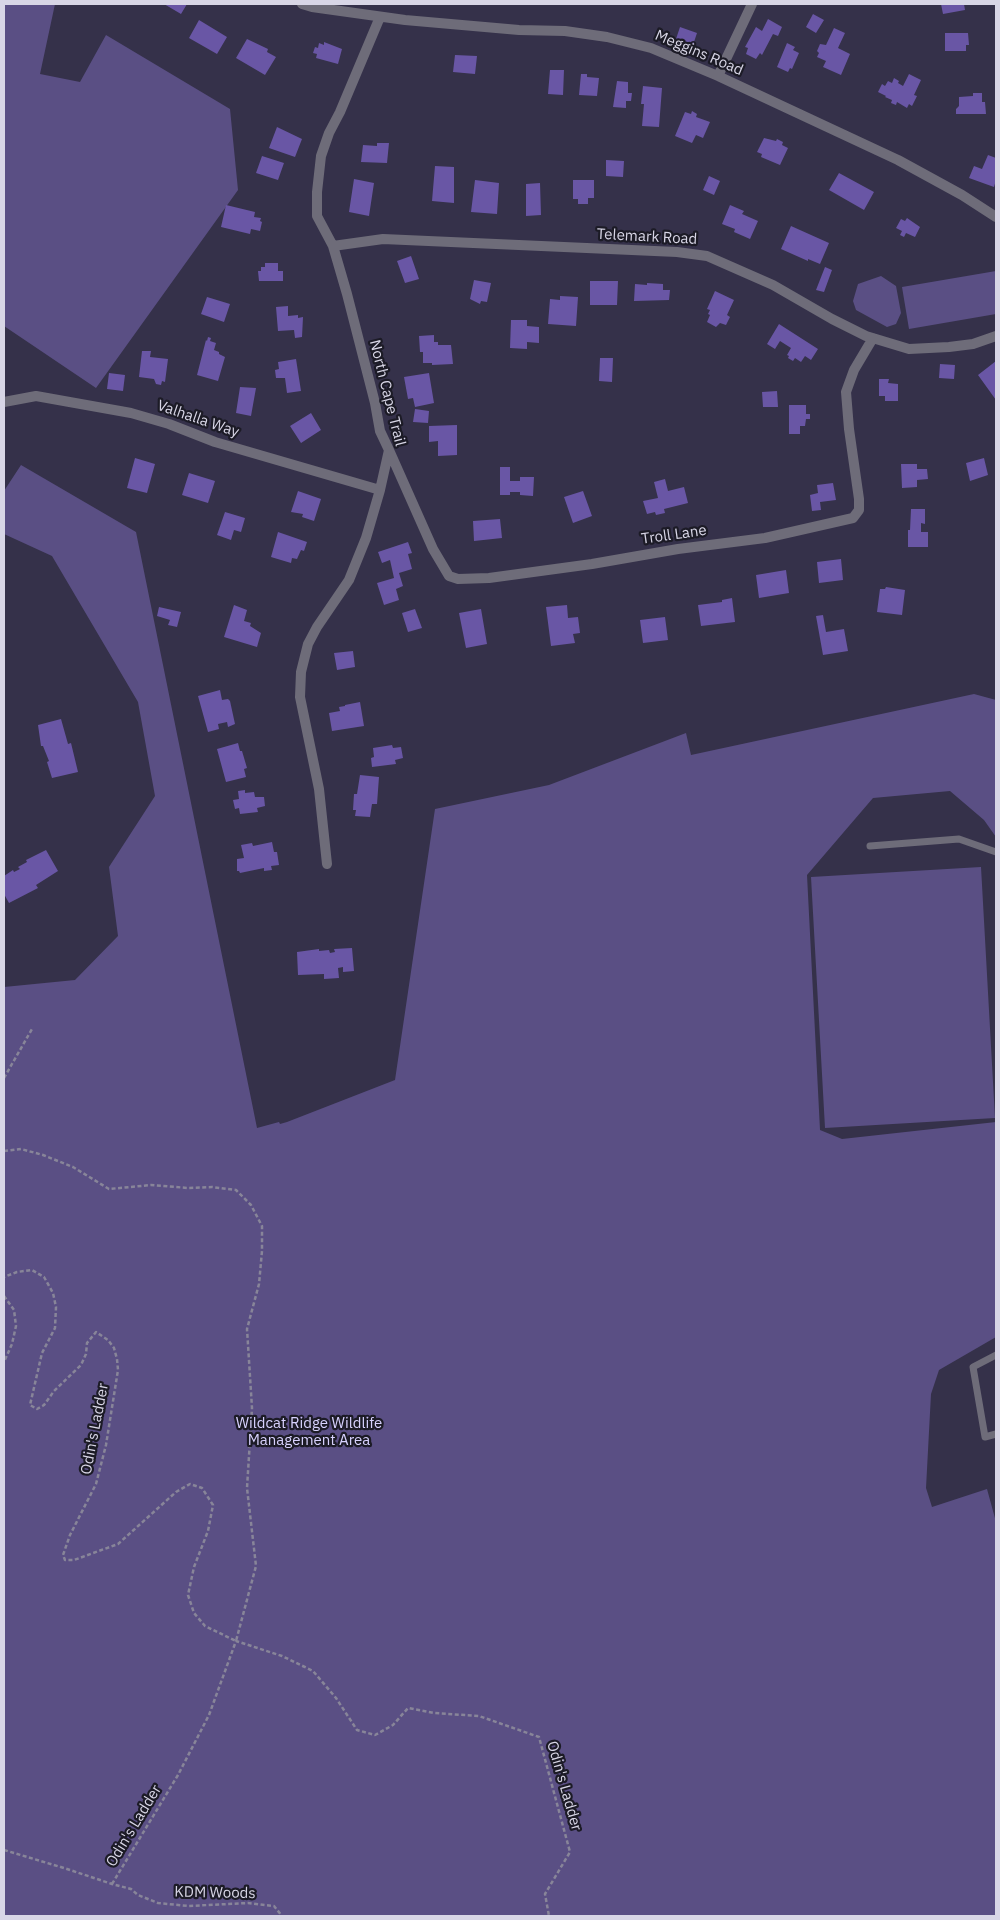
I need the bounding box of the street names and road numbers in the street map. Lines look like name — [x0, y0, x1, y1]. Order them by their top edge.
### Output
street label: Meggins Road — [652, 26, 746, 80]
street label: Telemark Road — [596, 225, 698, 249]
street label: North Cape Trail — [365, 338, 409, 448]
street label: Valhalla Way — [155, 397, 241, 441]
street label: Troll Lane — [640, 522, 708, 548]
street label: Odin's Ladder — [77, 1382, 113, 1476]
street label: Odin's Ladder — [543, 1739, 585, 1833]
street label: Odin's Ladder — [102, 1782, 166, 1870]
street label: KDM Woods — [174, 1883, 256, 1903]

